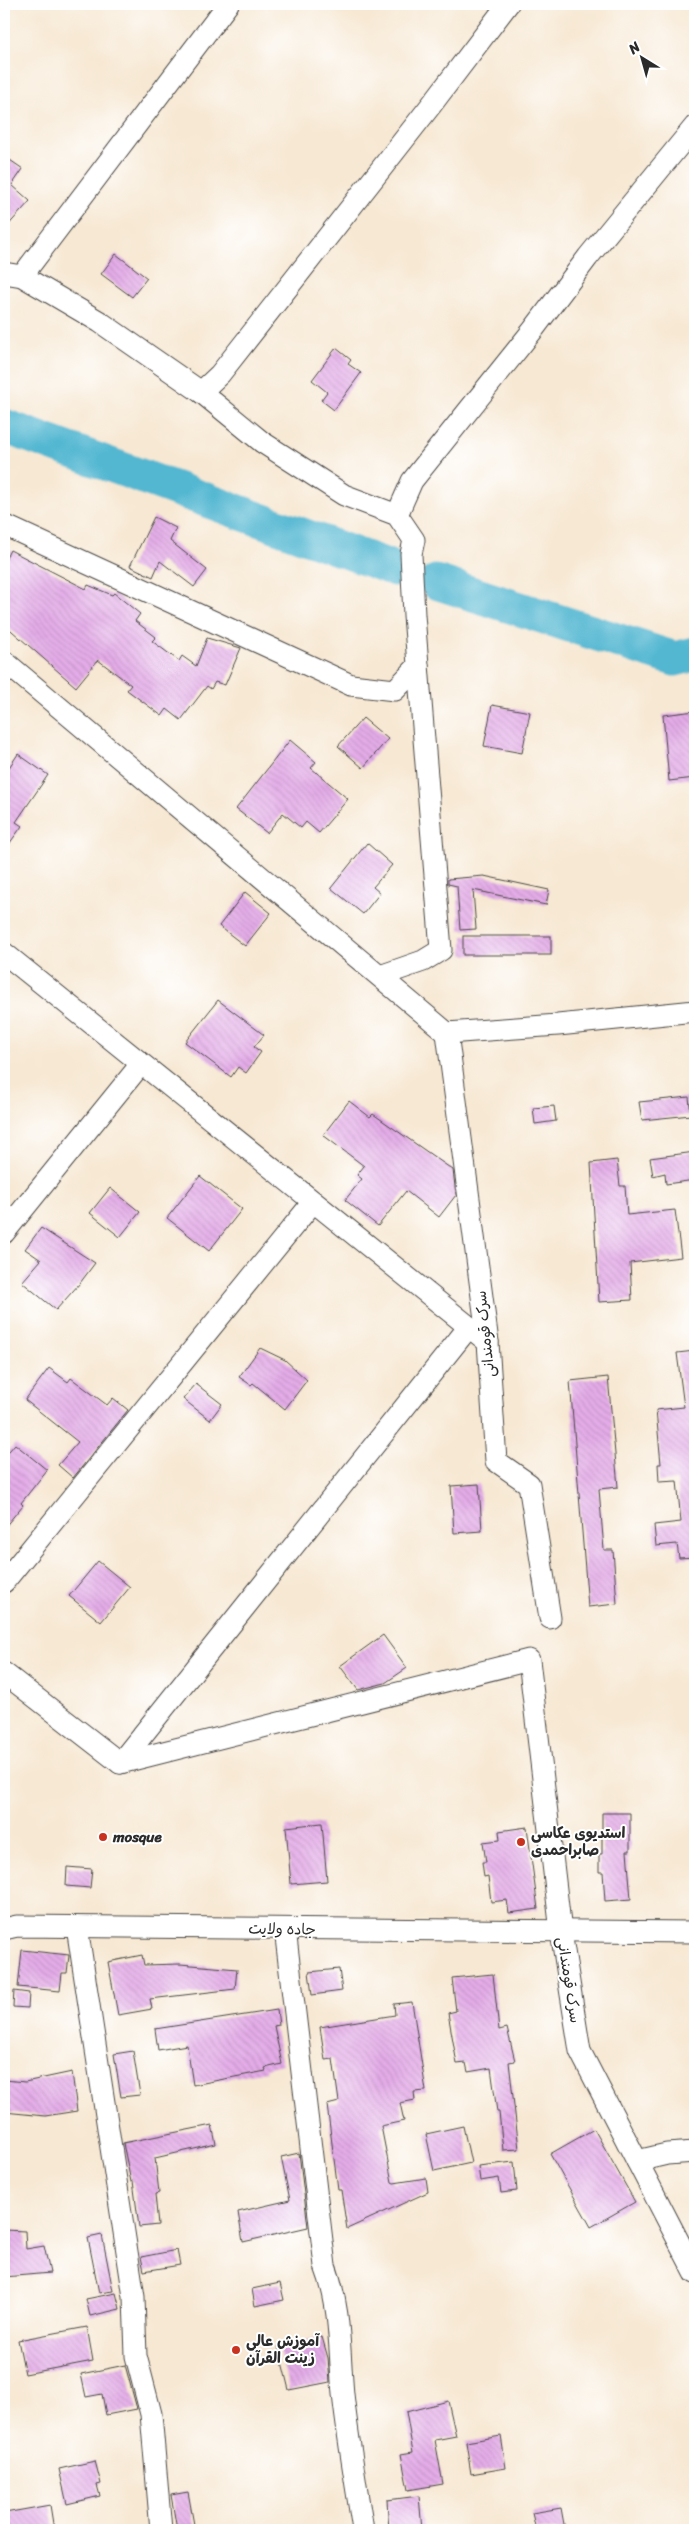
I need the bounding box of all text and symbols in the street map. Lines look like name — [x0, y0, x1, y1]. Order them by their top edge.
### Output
north arrow — [616, 32, 666, 82]
text: N — [622, 35, 646, 62]
street label: سرک قومندانی — [468, 1289, 502, 1379]
place label: استدیوی عکاسی صابراحمدی — [531, 1820, 626, 1863]
place label: mosque — [112, 1824, 162, 1850]
marker: mosque — [97, 1831, 109, 1843]
marker: استدیوی عکاسی صابراحمدی — [515, 1836, 527, 1848]
street label: جاده ولایت — [248, 1915, 316, 1943]
street label: سرک قومندانی — [549, 1935, 589, 2025]
place label: آموزش عالی زینت القرآن — [246, 2328, 320, 2371]
marker: آموزش عالی زینت القرآن — [230, 2344, 242, 2356]

